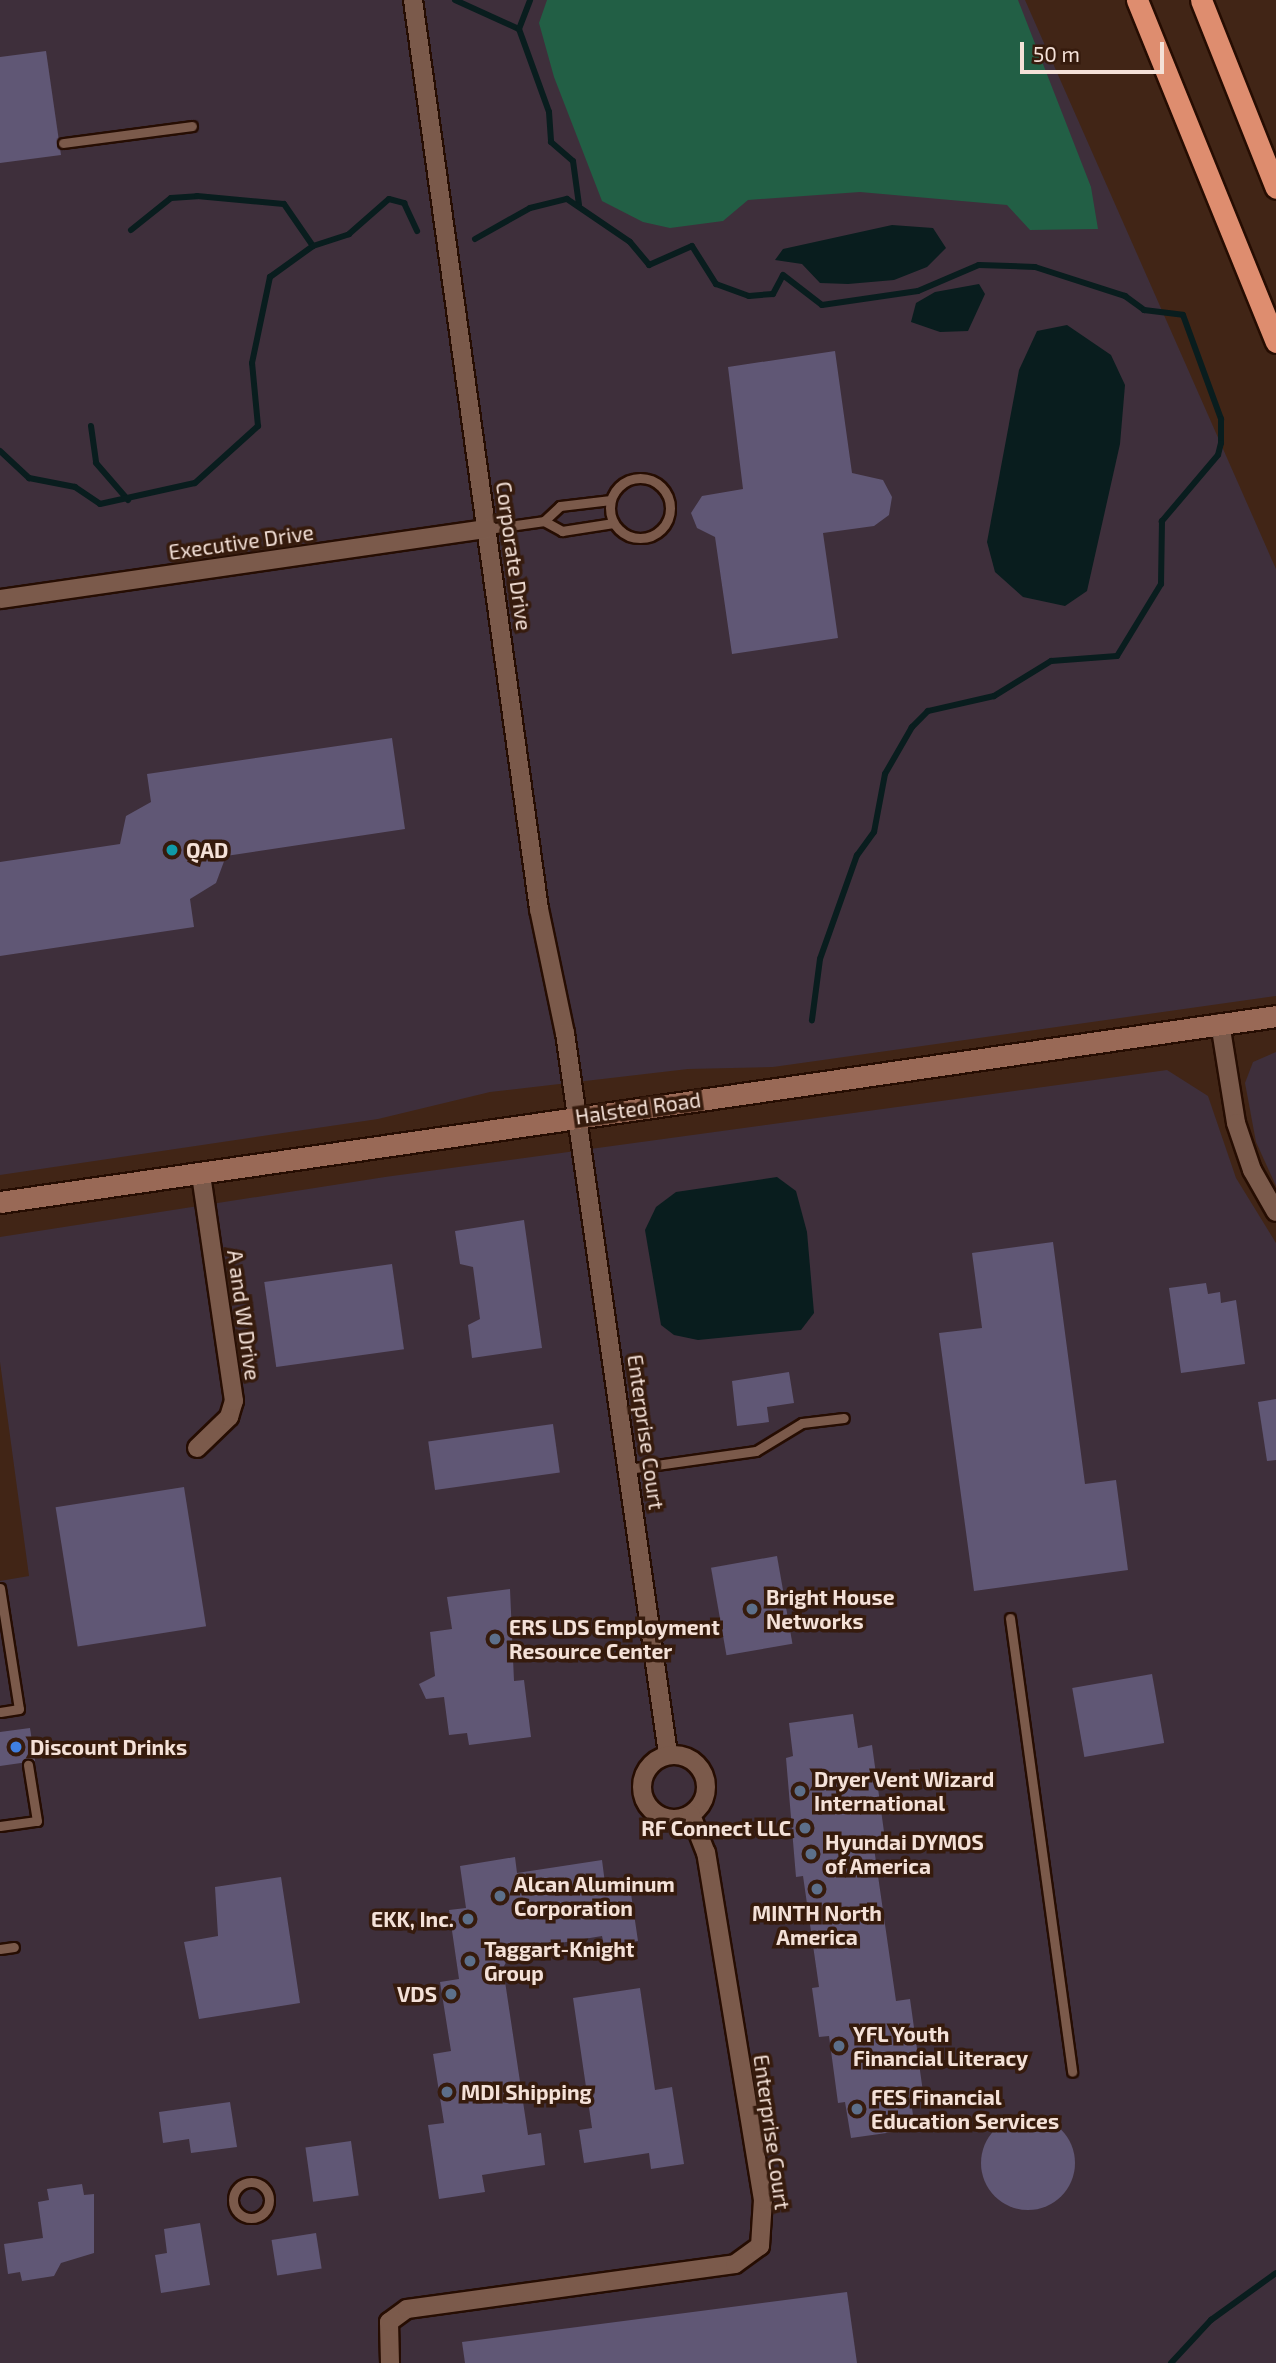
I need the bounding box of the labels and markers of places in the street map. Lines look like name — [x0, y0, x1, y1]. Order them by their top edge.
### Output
place label: QAD — [186, 837, 228, 863]
marker: QAD — [164, 842, 180, 858]
place label: Bright House Networks — [766, 1584, 895, 1634]
marker: Bright House Networks — [744, 1601, 760, 1617]
place label: ERS LDS Employment Resource Center — [509, 1614, 720, 1664]
marker: ERS LDS Employment Resource Center — [487, 1631, 503, 1647]
place label: Discount Drinks — [30, 1734, 187, 1760]
marker: Discount Drinks — [8, 1739, 24, 1755]
place label: Dryer Vent Wizard International — [814, 1766, 995, 1816]
marker: Dryer Vent Wizard International — [792, 1783, 808, 1799]
place label: RF Connect LLC — [641, 1815, 791, 1841]
marker: RF Connect LLC — [797, 1820, 813, 1836]
place label: Hyundai DYMOS of America — [825, 1829, 984, 1879]
marker: Hyundai DYMOS of America — [803, 1846, 819, 1862]
place label: Alcan Aluminum Corporation — [514, 1871, 675, 1921]
marker: MINTH North America — [809, 1881, 825, 1897]
marker: Alcan Aluminum Corporation — [492, 1888, 508, 1904]
place label: MINTH North America — [752, 1900, 882, 1950]
place label: EKK, Inc. — [371, 1906, 454, 1932]
marker: EKK, Inc. — [460, 1911, 476, 1927]
place label: Taggart-Knight Group — [484, 1936, 634, 1986]
marker: Taggart-Knight Group — [462, 1953, 478, 1969]
place label: VDS — [397, 1981, 437, 2007]
marker: VDS — [443, 1986, 459, 2002]
place label: YFL Youth Financial Literacy — [853, 2021, 1029, 2071]
marker: YFL Youth Financial Literacy — [831, 2038, 847, 2054]
place label: MDI Shipping — [461, 2079, 592, 2105]
marker: MDI Shipping — [439, 2084, 455, 2100]
place label: FES Financial Education Services — [871, 2084, 1059, 2134]
marker: FES Financial Education Services — [849, 2101, 865, 2117]

